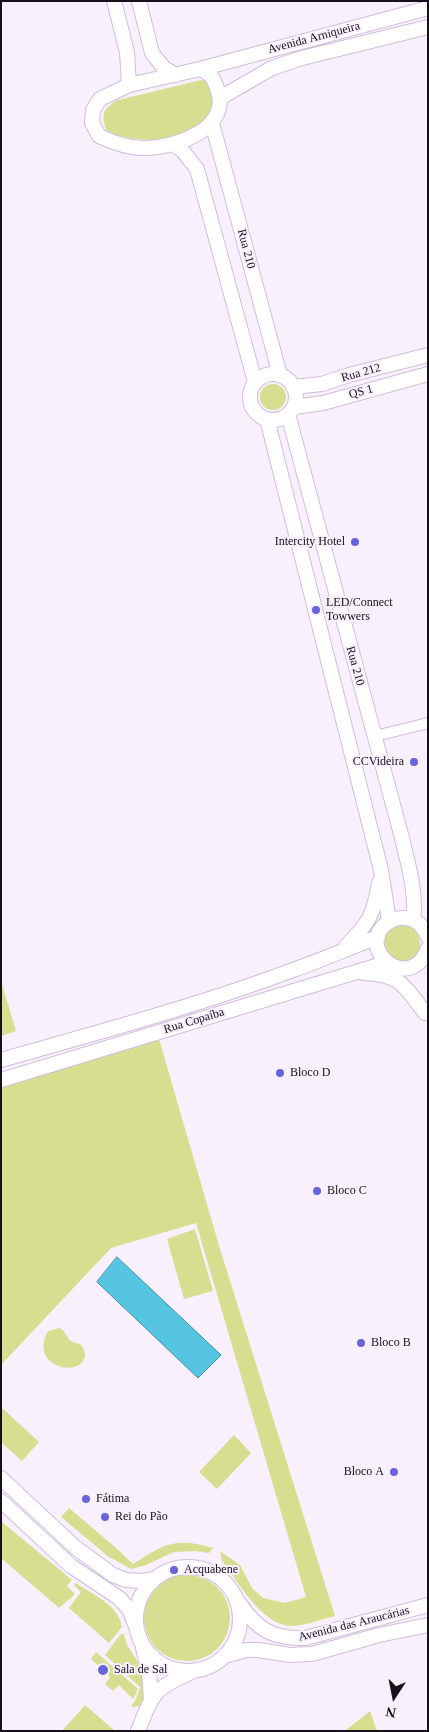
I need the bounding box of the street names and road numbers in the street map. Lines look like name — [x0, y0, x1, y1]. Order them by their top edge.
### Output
street label: Avenida Arniqueira — [266, 19, 362, 57]
street label: Rua 210 — [234, 228, 258, 270]
street label: Rua 212 — [340, 361, 382, 385]
street label: QS 1 — [347, 382, 375, 402]
street label: Rua 210 — [343, 645, 367, 687]
street label: Rua Copaíba — [162, 1005, 226, 1037]
street label: Avenida das Araucárias — [297, 1603, 411, 1645]

